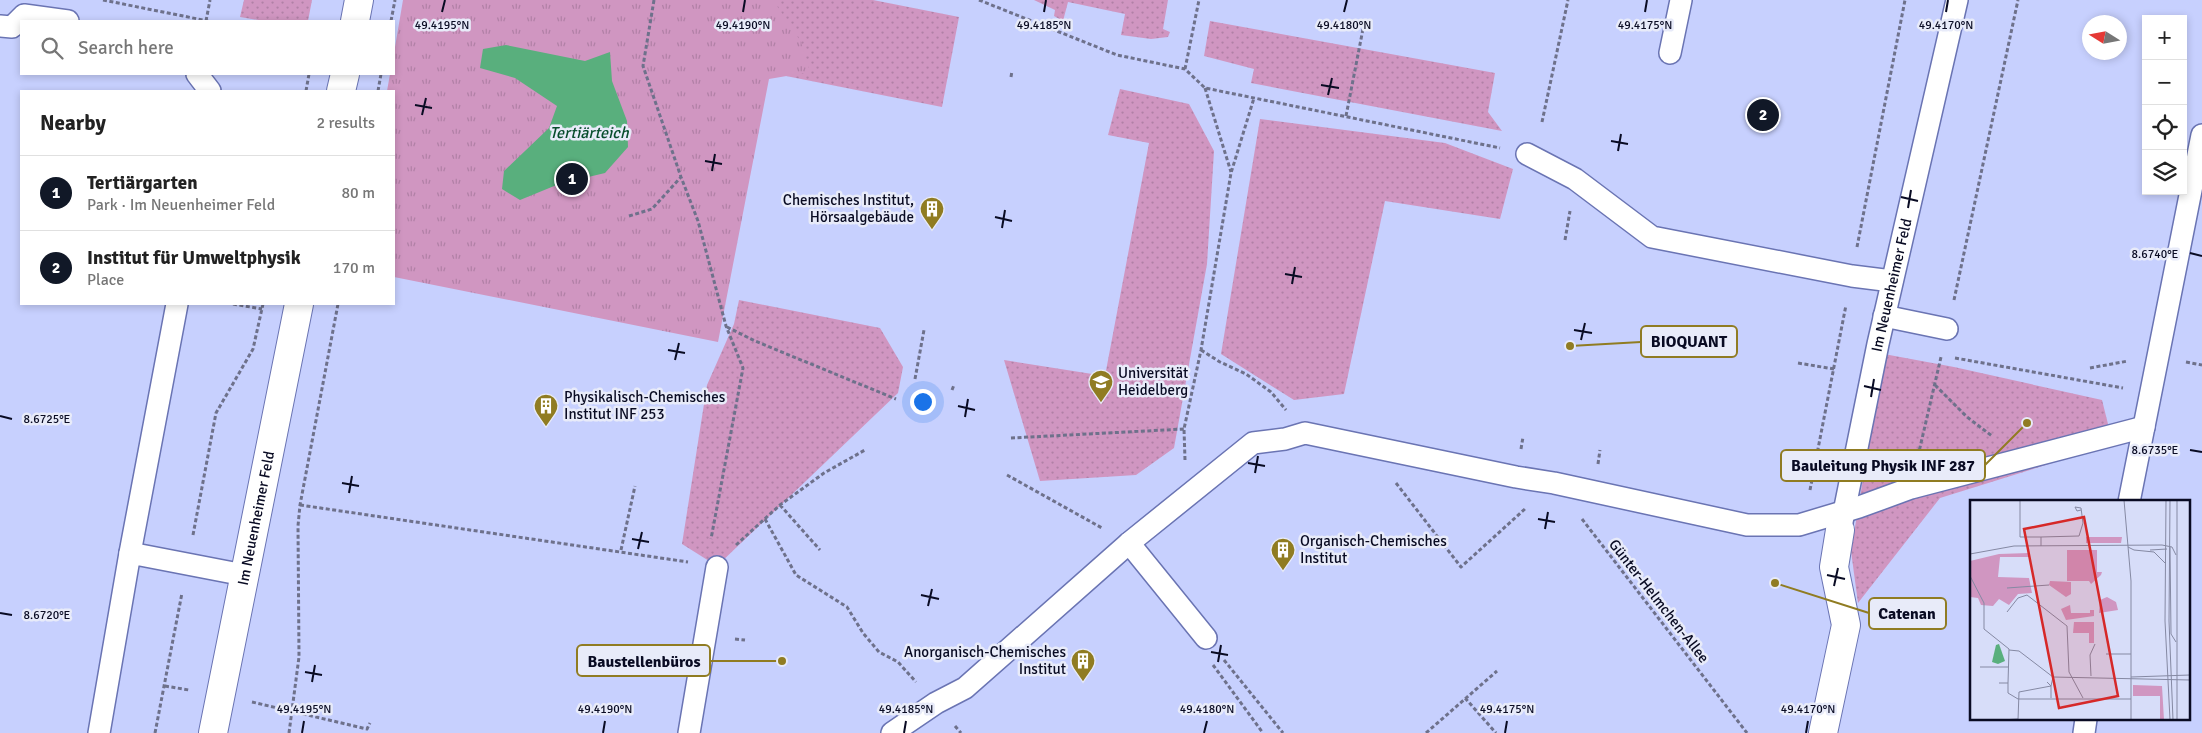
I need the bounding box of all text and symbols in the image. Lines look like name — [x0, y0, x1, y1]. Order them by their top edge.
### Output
north arrow — [2082, 15, 2127, 60]
map controls — [2142, 15, 2187, 195]
button: + — [2142, 15, 2187, 60]
text: 49.4195°N — [415, 18, 469, 33]
text: 49.4190°N — [716, 18, 770, 33]
text: 49.4185°N — [1017, 18, 1071, 33]
text: 49.4180°N — [1317, 18, 1371, 33]
text: 49.4175°N — [1618, 18, 1672, 33]
text: 49.4170°N — [1919, 18, 1973, 33]
search box — [20, 20, 395, 75]
icon: search — [38, 34, 66, 62]
text: Search here — [78, 36, 174, 60]
button: − — [2142, 60, 2187, 105]
pin: 2 — [1747, 96, 1779, 134]
button: locate — [2142, 105, 2187, 150]
text: Nearby — [40, 110, 106, 136]
text: 2 results — [316, 113, 375, 133]
water label: Tertiärteich — [549, 123, 630, 143]
button: layers — [2142, 150, 2187, 195]
pin: 1 — [556, 160, 588, 198]
text: Tertiärgarten — [87, 171, 198, 195]
text: 1 — [52, 183, 60, 203]
text: 80 m — [341, 183, 375, 203]
place label: Chemisches Institut, Hörsaalgebäude — [783, 191, 914, 226]
text: Park · Im Neuenheimer Feld — [87, 195, 275, 215]
building icon: Chemisches Institut, Hörsaalgebäude — [919, 196, 945, 230]
street label: Im Neuenheimer Feld — [1868, 217, 1916, 354]
text: Institut für Umweltphysik — [87, 246, 301, 270]
text: 8.6740°E — [2132, 247, 2179, 262]
text: 2 — [52, 258, 60, 278]
text: 170 m — [333, 258, 375, 278]
text: Place — [87, 270, 124, 290]
callout: BIOQUANT — [1641, 326, 1737, 357]
text: BIOQUANT — [1651, 332, 1728, 352]
place label: Universität Heidelberg — [1118, 364, 1188, 399]
school or university icon: Universität Heidelberg — [1088, 369, 1114, 403]
place label: Physikalisch-Chemisches Institut INF 253 — [564, 388, 726, 423]
your location — [910, 389, 936, 415]
building icon: Physikalisch-Chemisches Institut INF 253 — [533, 393, 559, 427]
text: 8.6725°E — [24, 412, 71, 427]
text: 8.6735°E — [2132, 443, 2179, 458]
street label: Im Neuenheimer Feld — [234, 450, 278, 587]
callout: Bauleitung Physik INF 287 — [1781, 450, 1985, 481]
text: Bauleitung Physik INF 287 — [1791, 456, 1975, 476]
inset map — [1970, 500, 2190, 720]
place label: Organisch-Chemisches Institut — [1300, 532, 1447, 567]
street label: Günter-Helmchen-Allee — [1605, 536, 1713, 666]
building icon: Organisch-Chemisches Institut — [1270, 537, 1296, 571]
callout: Catenan — [1869, 598, 1946, 629]
text: Catenan — [1878, 604, 1936, 624]
text: 8.6720°E — [24, 608, 71, 623]
place label: Anorganisch-Chemisches Institut — [904, 643, 1066, 678]
callout: Baustellenbüros — [577, 645, 710, 676]
building icon: Anorganisch-Chemisches Institut — [1070, 648, 1096, 682]
text: Baustellenbüros — [587, 652, 701, 672]
text: 49.4195°N — [277, 702, 331, 717]
text: 49.4190°N — [578, 702, 632, 717]
text: 49.4185°N — [879, 702, 933, 717]
text: 49.4180°N — [1180, 702, 1234, 717]
text: 49.4175°N — [1480, 702, 1534, 717]
text: 49.4170°N — [1781, 702, 1835, 717]

